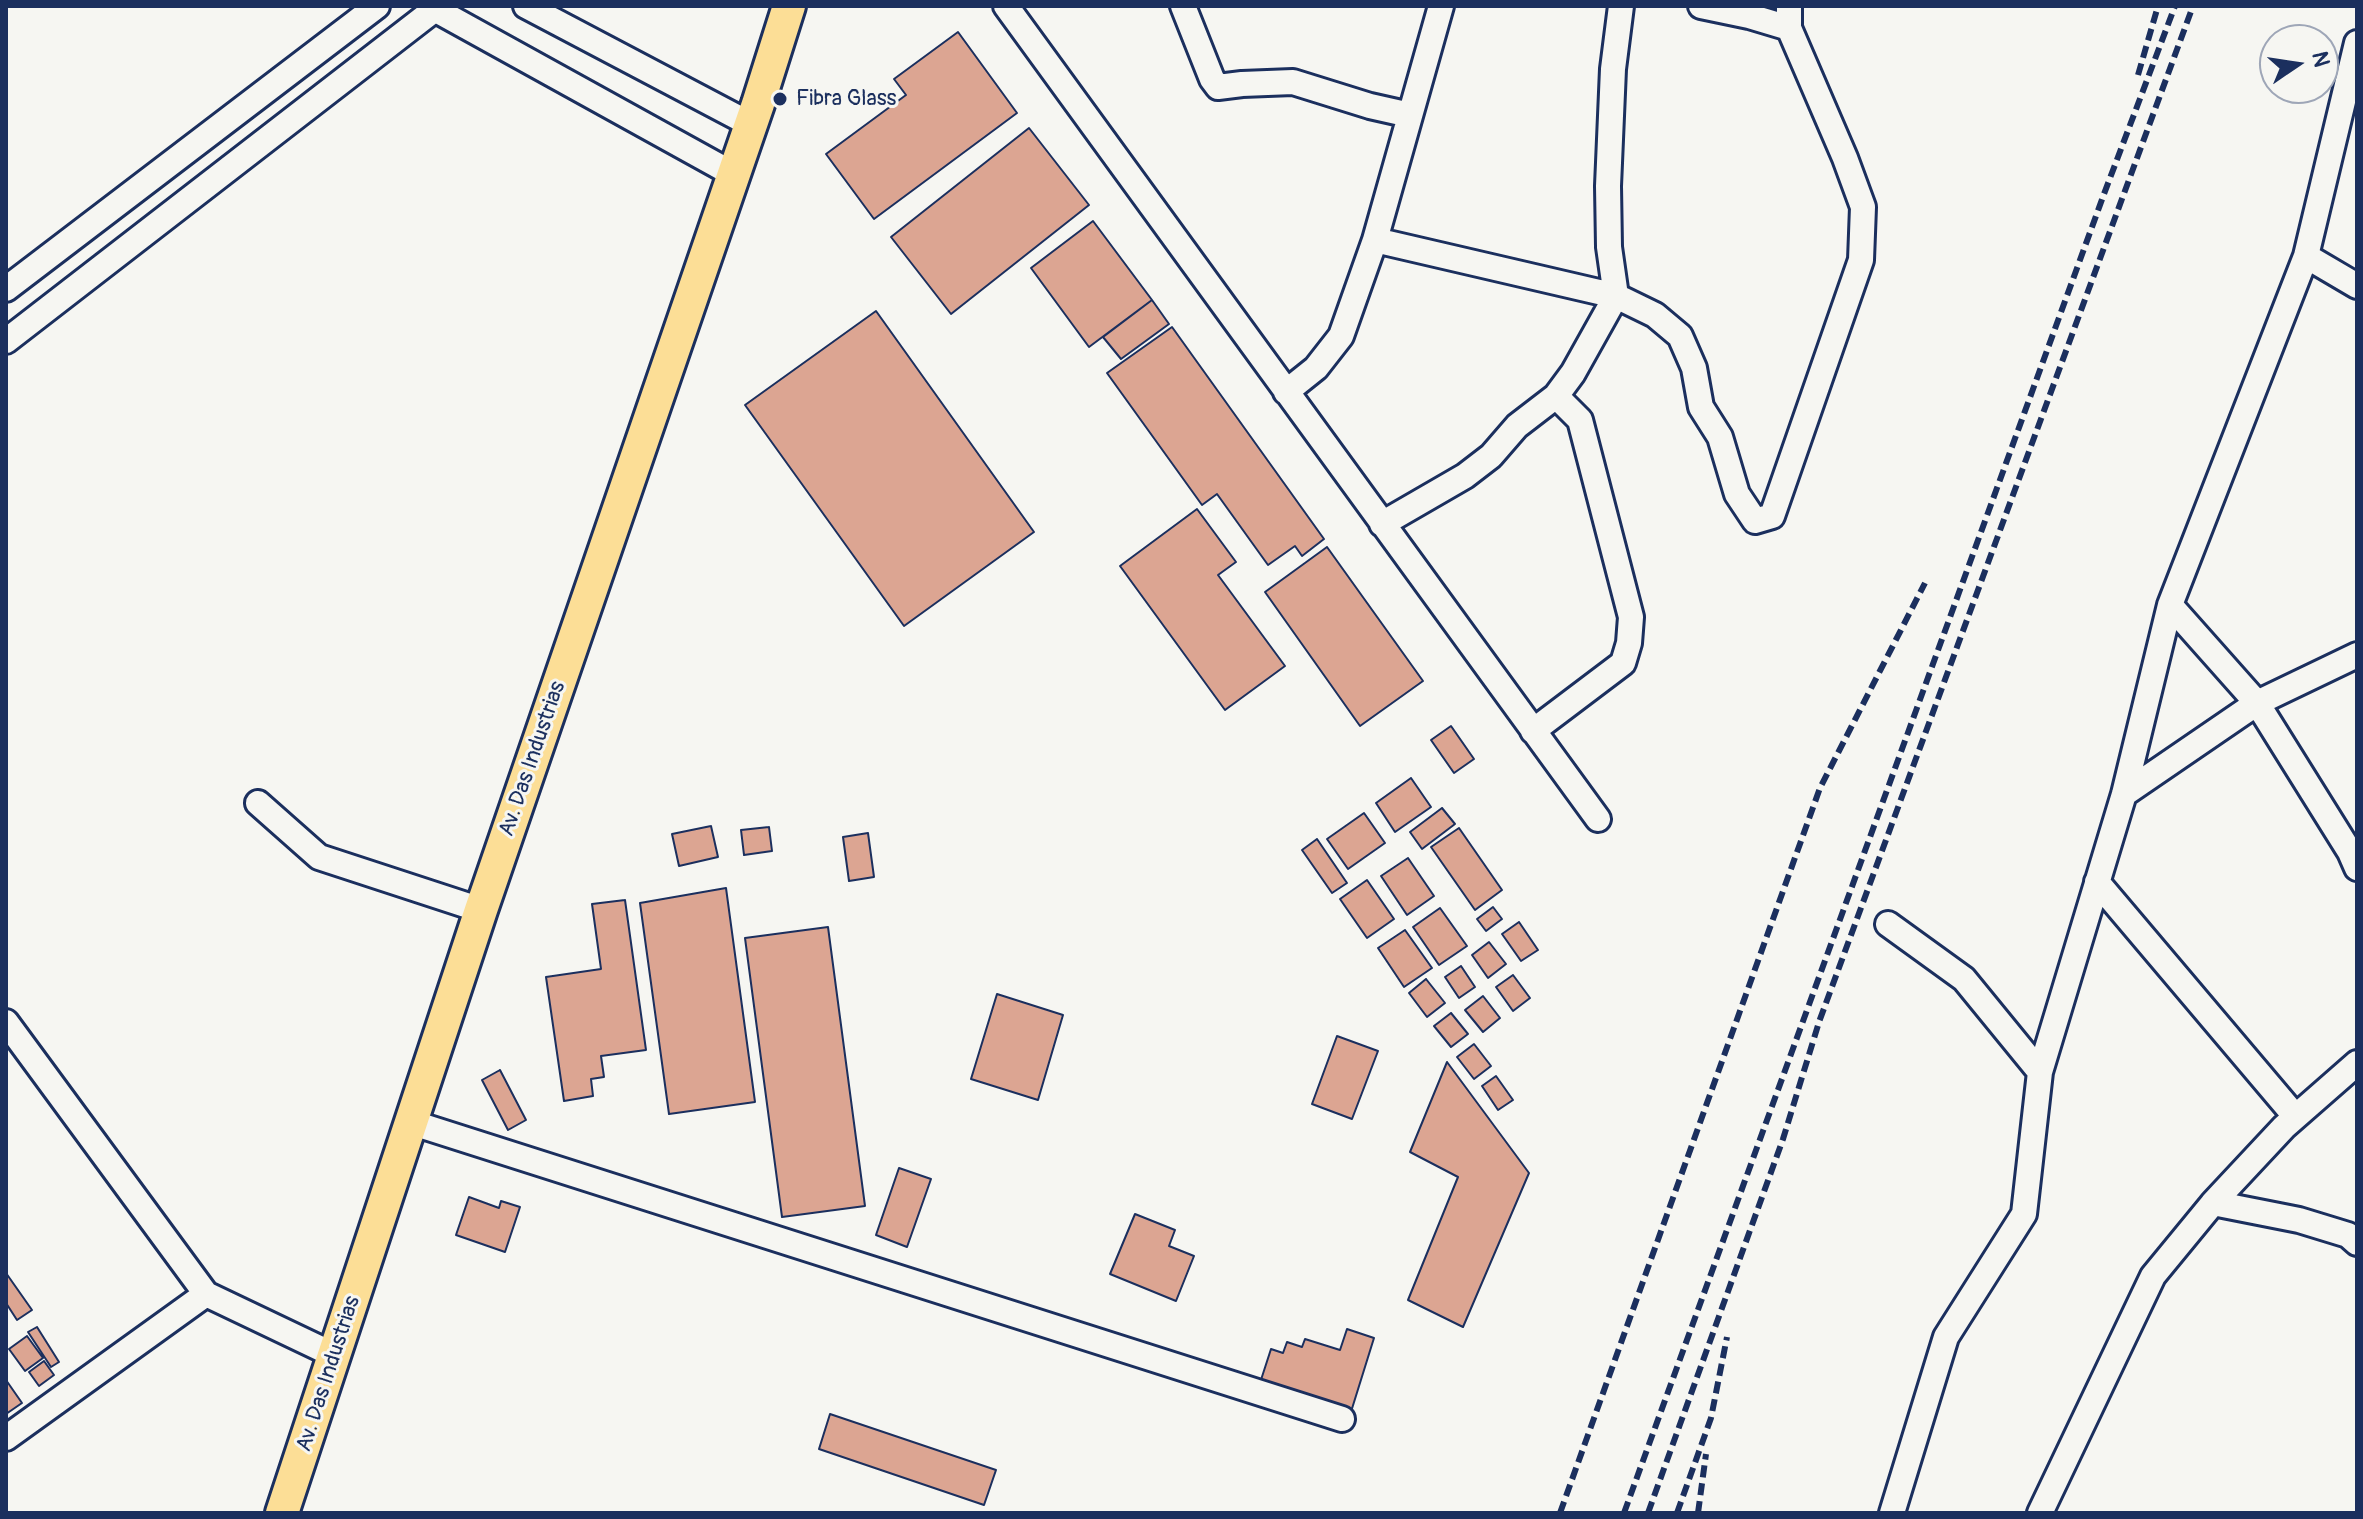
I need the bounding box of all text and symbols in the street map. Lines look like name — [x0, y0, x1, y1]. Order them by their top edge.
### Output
north arrow — [2259, 24, 2339, 104]
text: N — [2305, 49, 2336, 69]
place label: Fibra Glass — [796, 86, 896, 112]
marker: Fibra Glass — [771, 90, 789, 108]
street label: Av. Das Industrias — [494, 678, 572, 840]
street label: Av. Das Industrias — [291, 1293, 367, 1455]

